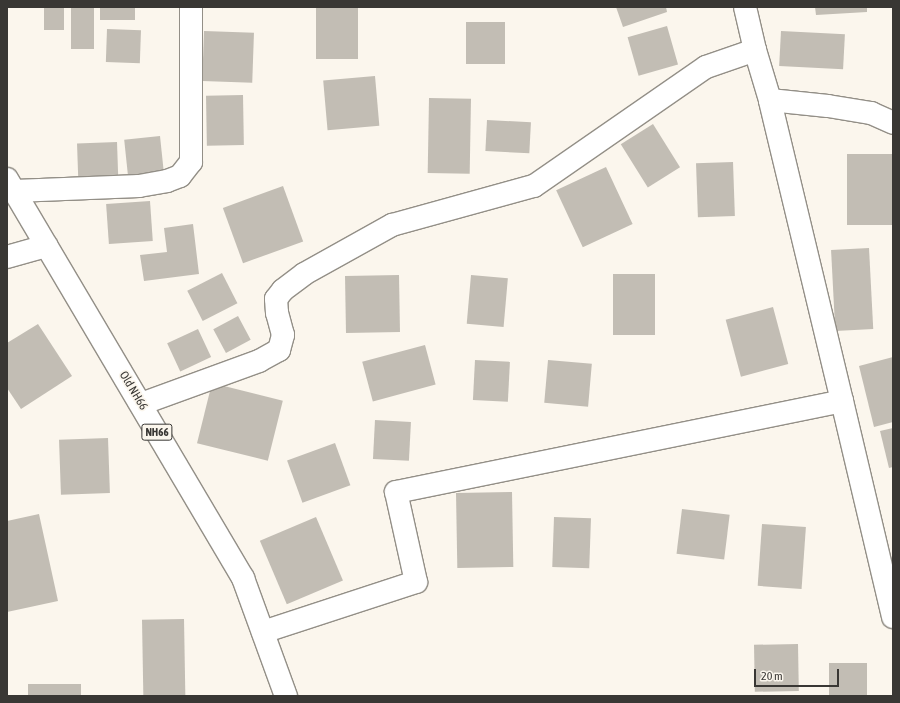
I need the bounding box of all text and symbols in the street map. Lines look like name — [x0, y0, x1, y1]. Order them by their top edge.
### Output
street label: Old NH66 — [116, 369, 150, 413]
road number: NH66 — [141, 423, 173, 441]
scale bar — [756, 661, 841, 687]
text: 20 m — [761, 669, 783, 683]

